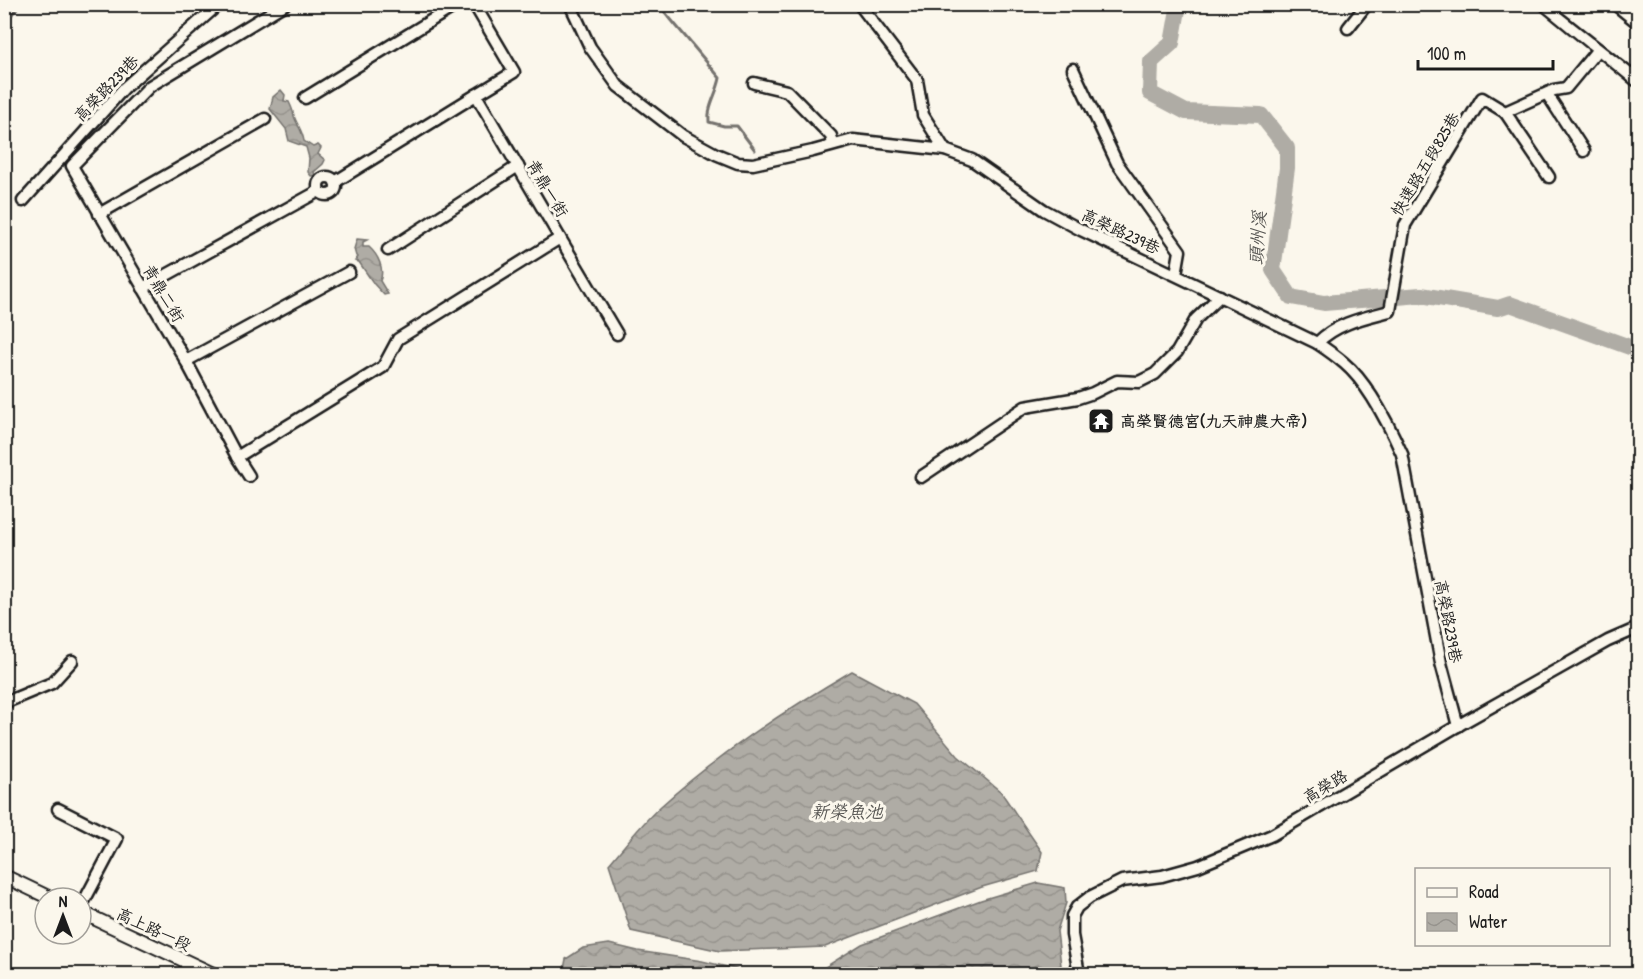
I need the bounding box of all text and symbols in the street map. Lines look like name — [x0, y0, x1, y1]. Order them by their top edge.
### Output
scale bar — [1418, 33, 1553, 71]
text: 100 m — [1427, 41, 1466, 66]
street label: 高榮路239巷 — [69, 50, 143, 126]
street label: 快速路五段825巷 — [1385, 108, 1465, 220]
street label: 青鼎一街 — [522, 155, 574, 221]
street label: 高榮路239巷 — [1078, 203, 1164, 259]
water label: 頭州溪 — [1243, 209, 1272, 266]
street label: 青鼎二街 — [138, 260, 190, 326]
temple icon: 高榮賢德宮(九天神農大帝) — [1086, 406, 1116, 436]
place label: 高榮賢德宮(九天神農大帝) — [1120, 410, 1307, 432]
street label: 高榮路239巷 — [1430, 577, 1468, 665]
street label: 高榮路 — [1299, 764, 1351, 808]
water label: 新榮魚池 — [811, 799, 884, 824]
legend — [1415, 868, 1610, 946]
text: Road — [1469, 879, 1499, 904]
north arrow — [33, 886, 93, 946]
text: N — [59, 890, 68, 912]
street label: 高上路一段 — [113, 902, 195, 956]
text: Water — [1469, 909, 1507, 934]

